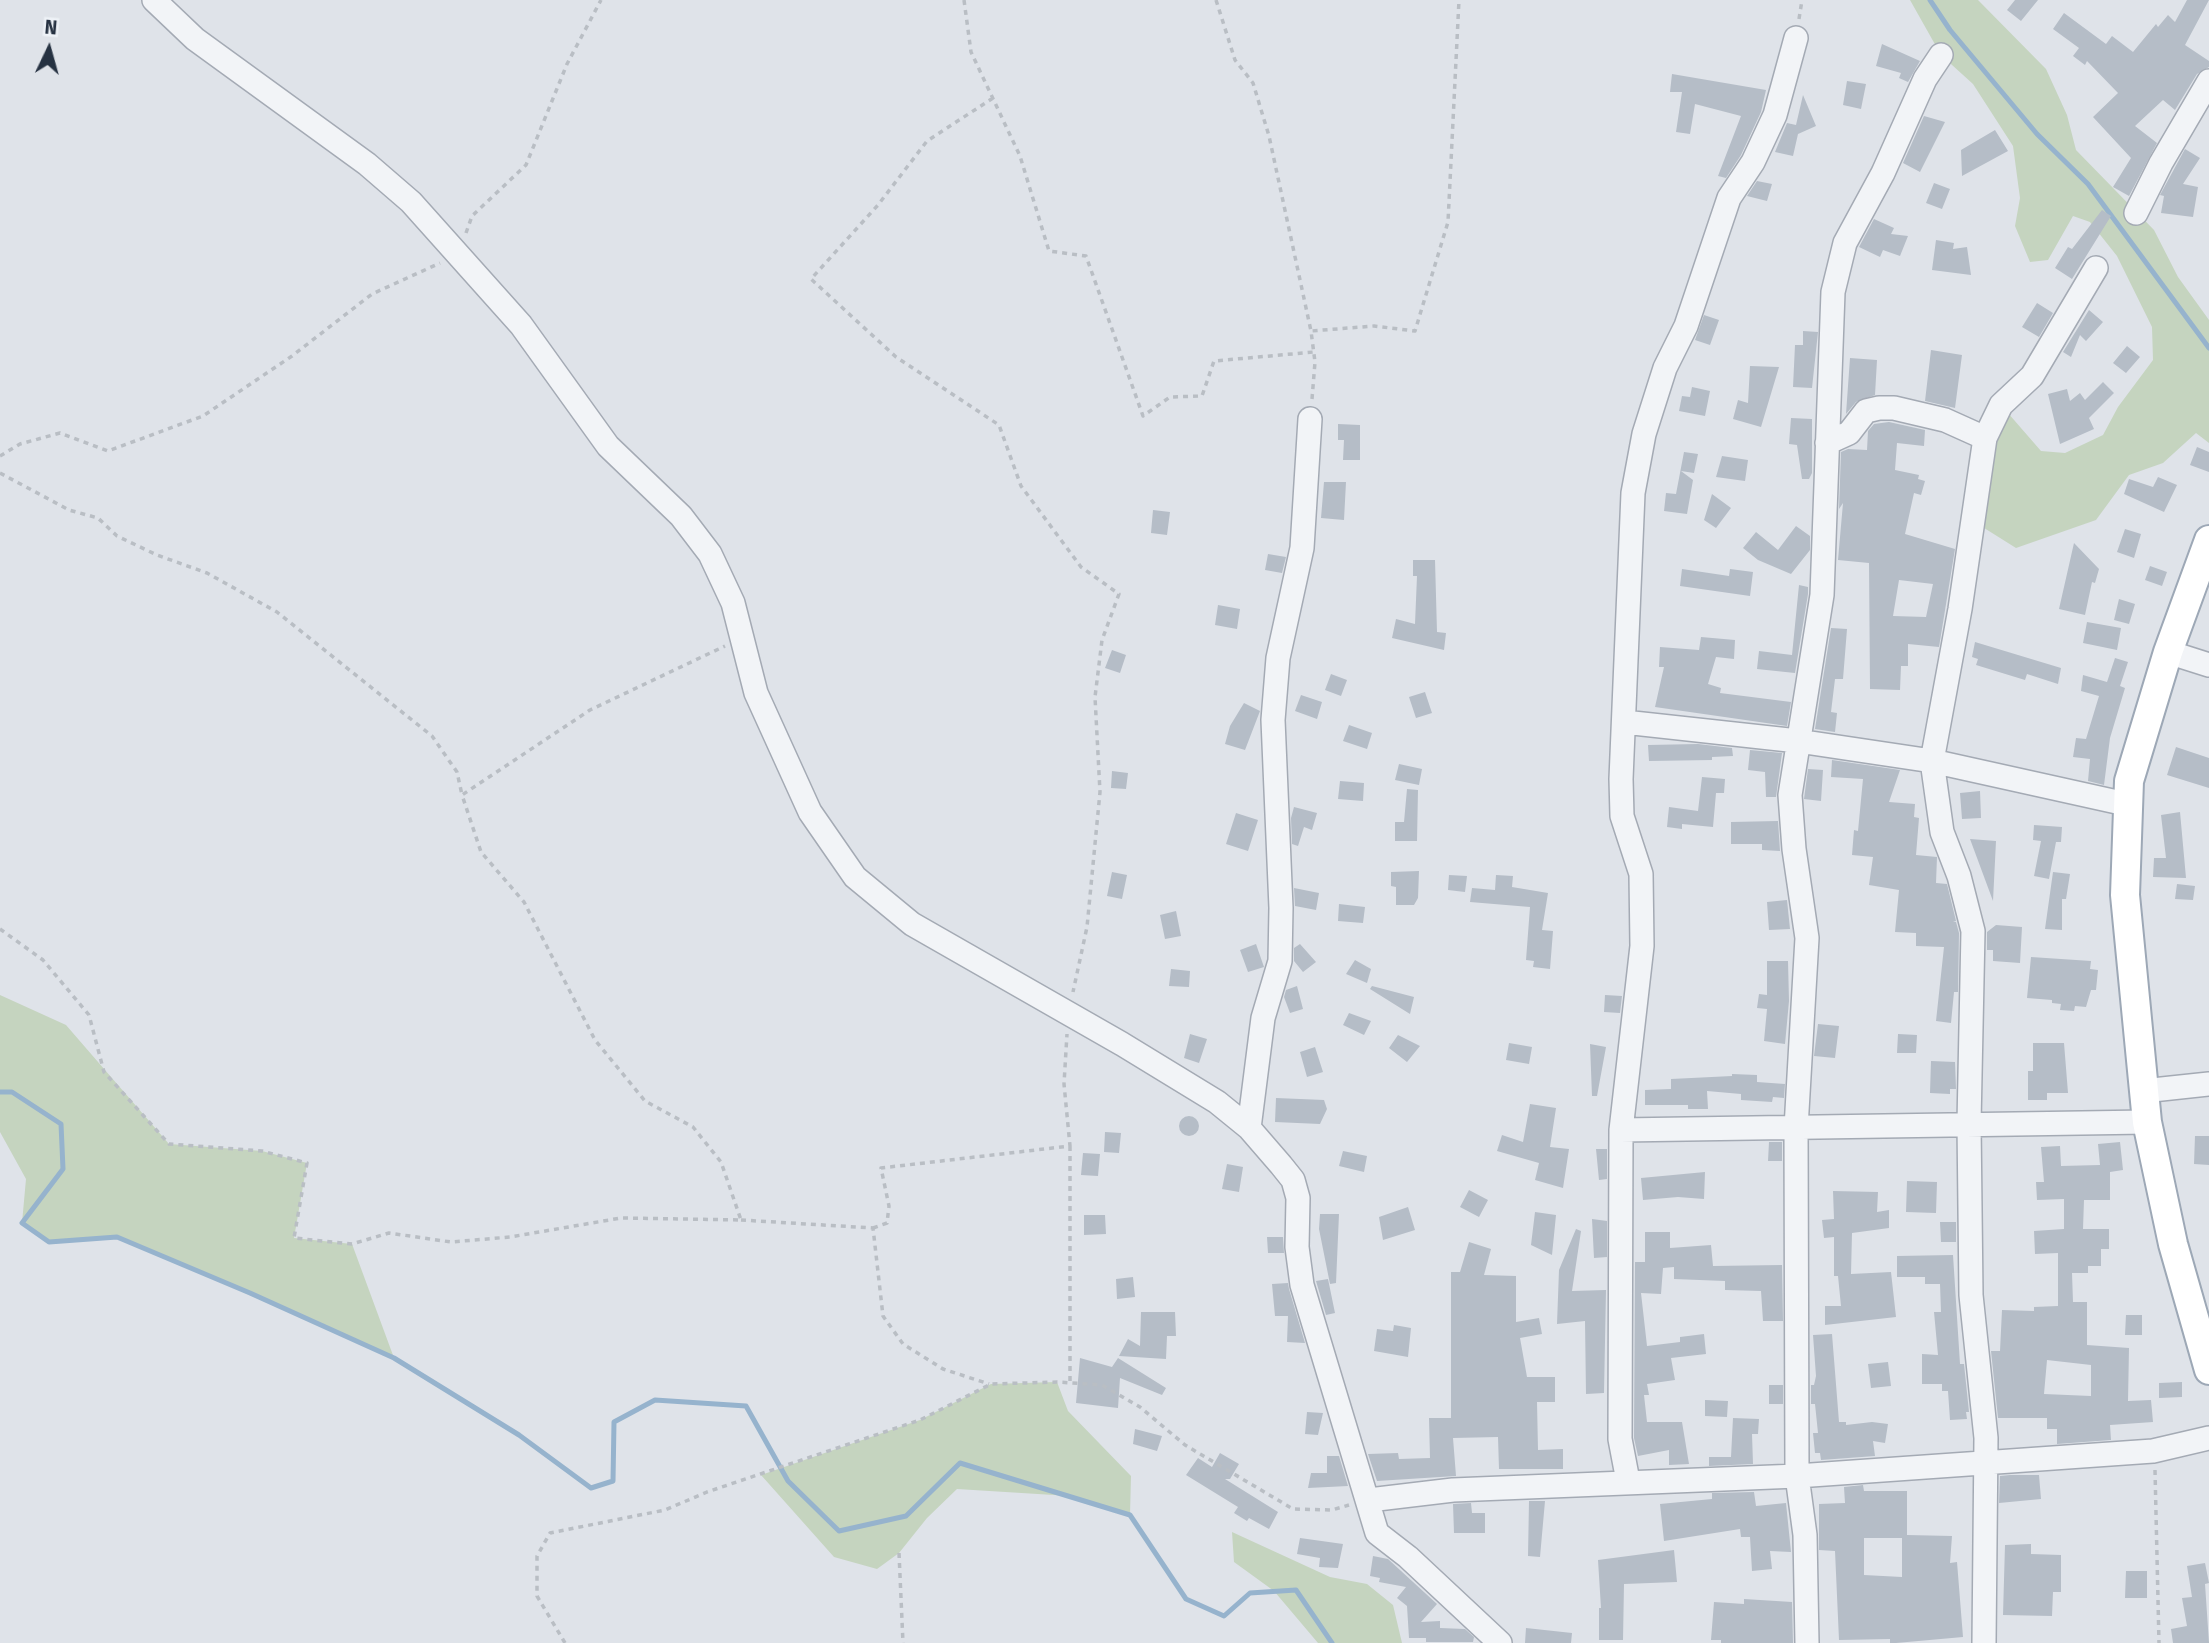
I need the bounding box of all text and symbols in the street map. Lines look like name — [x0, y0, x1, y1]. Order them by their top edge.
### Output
north arrow — [14, 14, 84, 84]
text: N — [44, 16, 58, 40]

